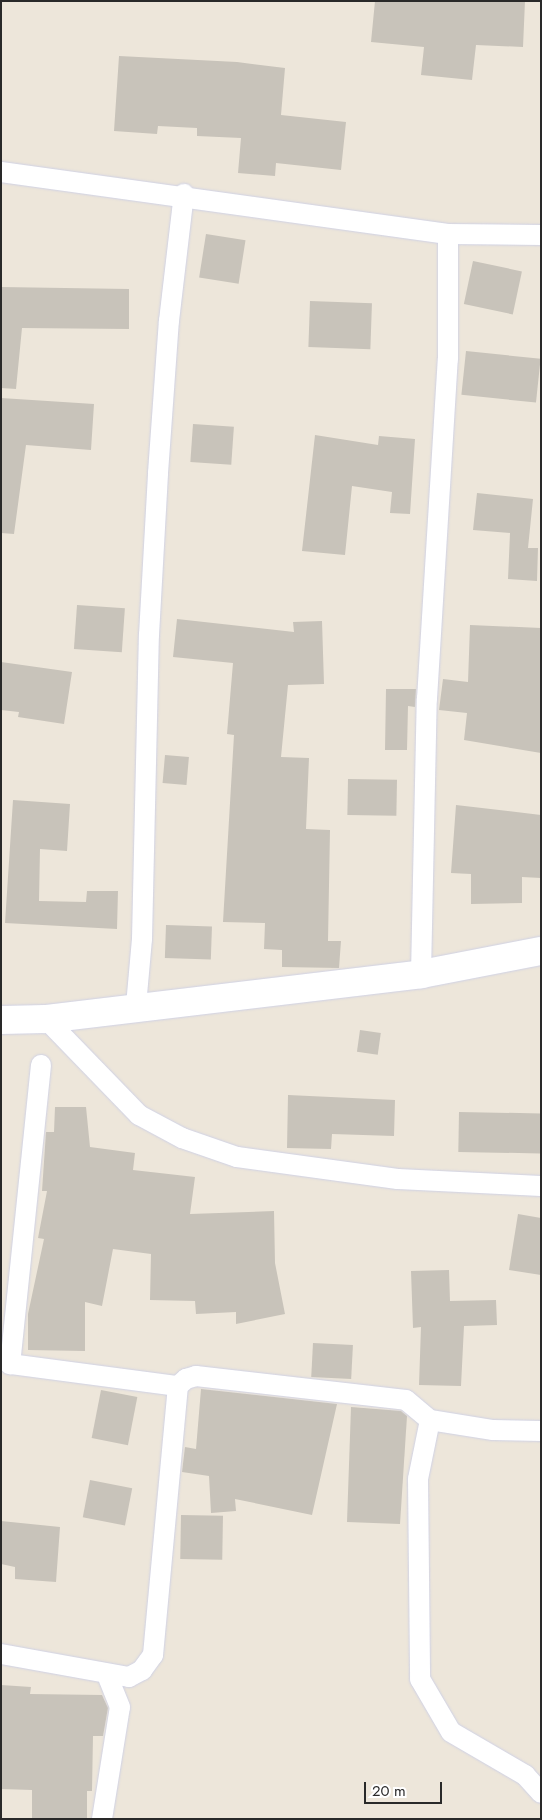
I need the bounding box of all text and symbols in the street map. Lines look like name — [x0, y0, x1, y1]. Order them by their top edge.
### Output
scale bar — [367, 1772, 444, 1804]
text: 20 m — [372, 1780, 406, 1802]

